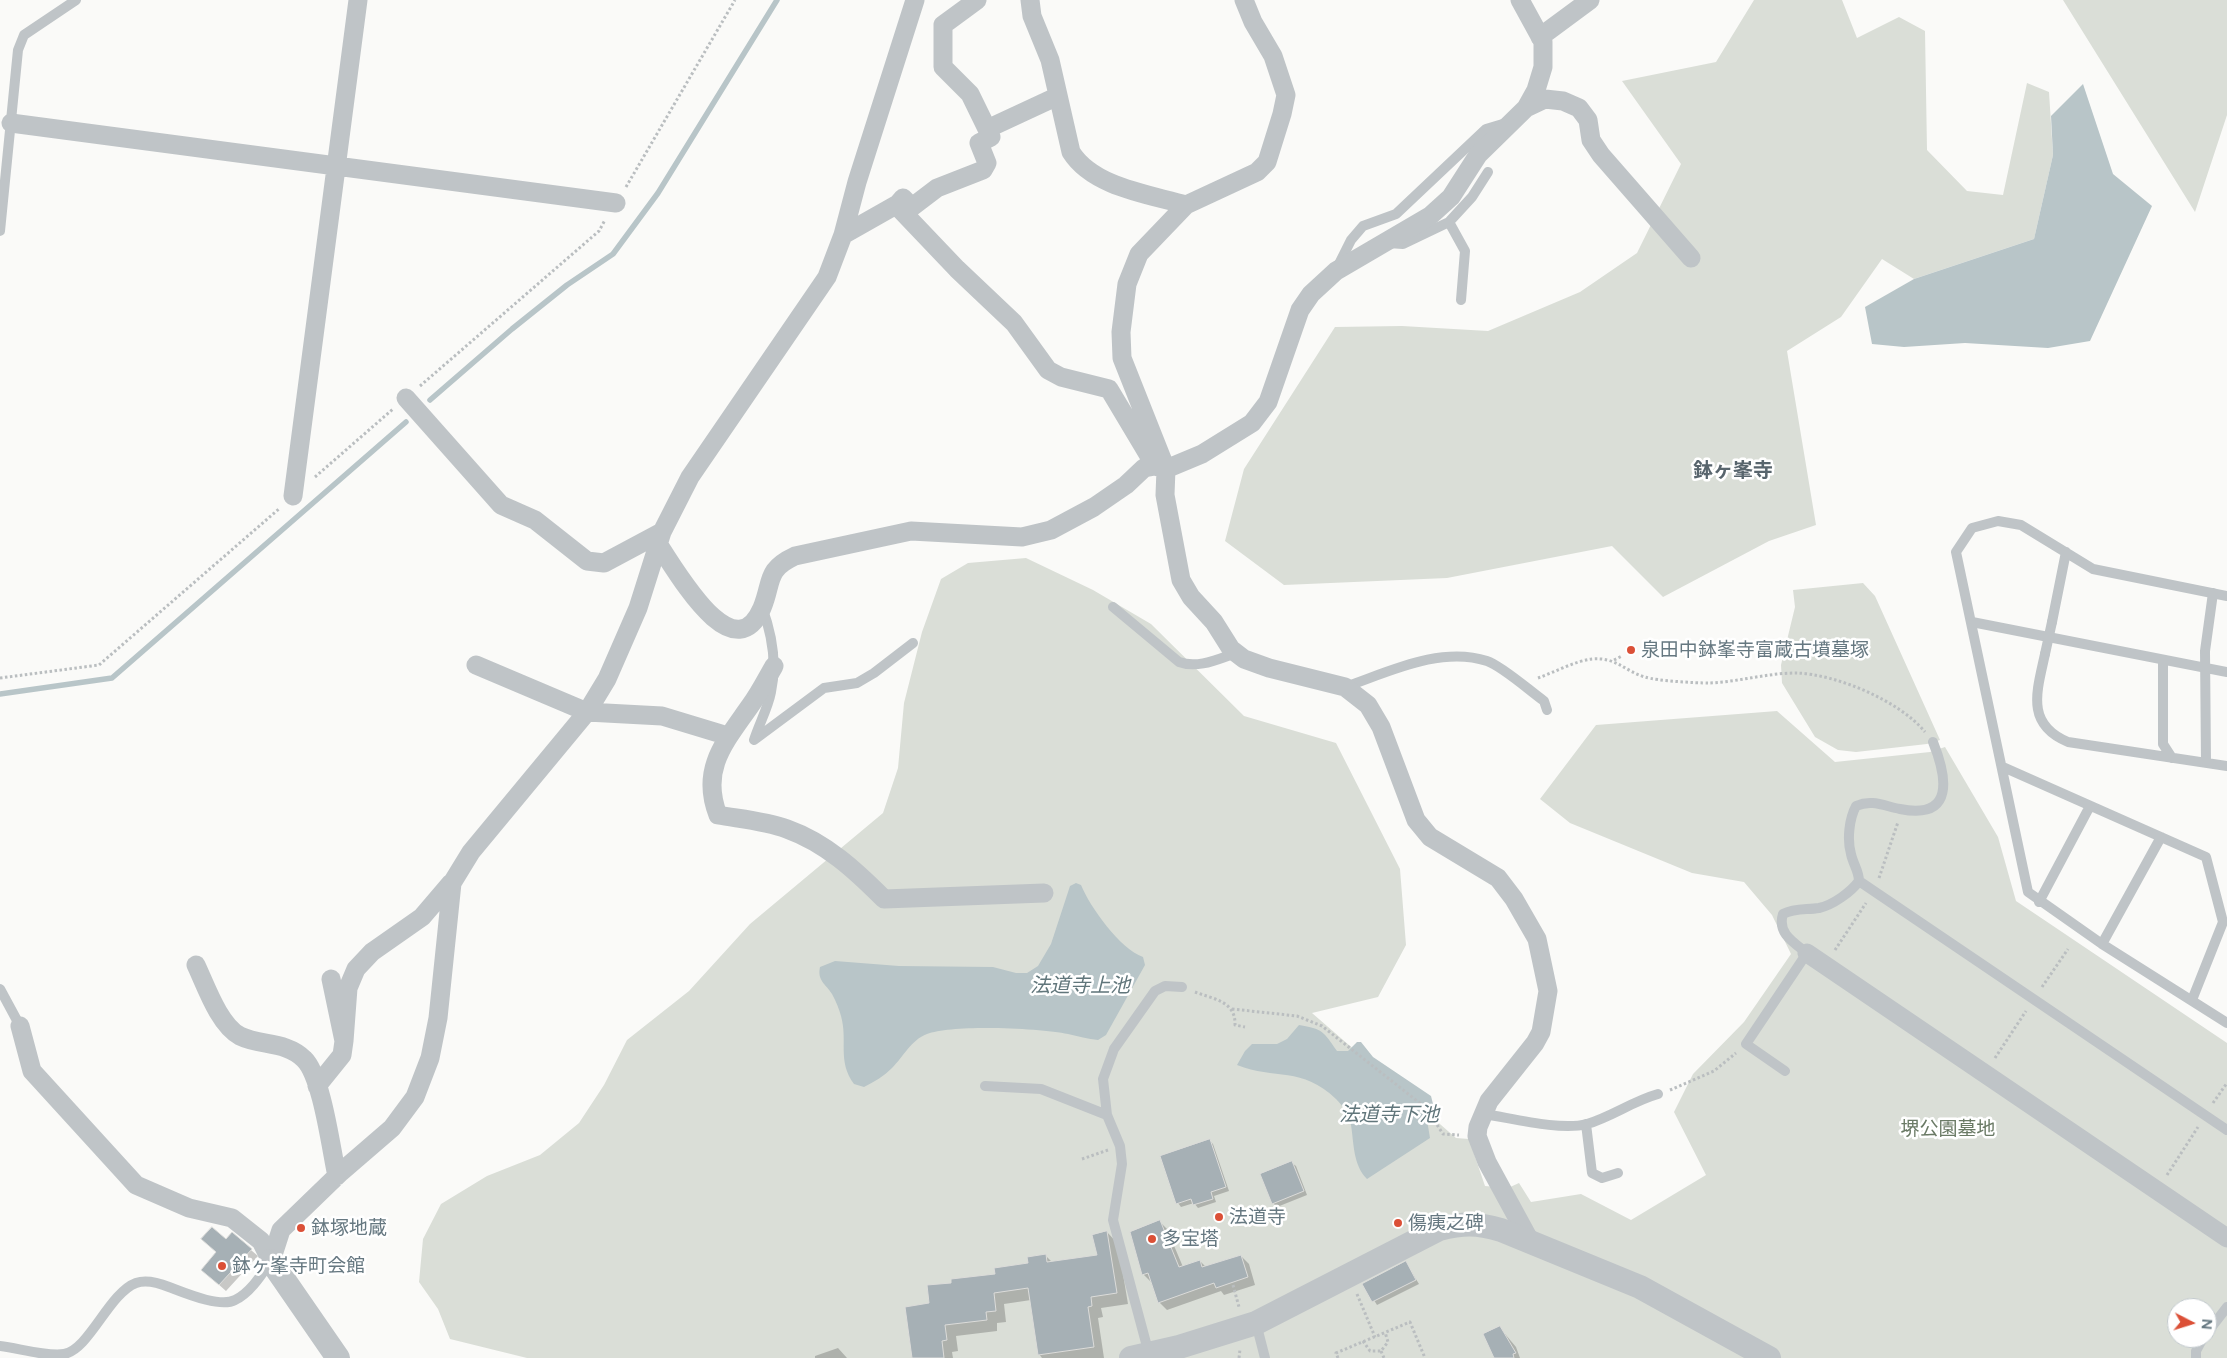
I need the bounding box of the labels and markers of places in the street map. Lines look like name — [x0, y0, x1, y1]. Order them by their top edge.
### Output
place label: 泉田中鉢峯寺富蔵古墳墓塚 — [1641, 639, 1869, 661]
marker: 泉田中鉢峯寺富蔵古墳墓塚 — [1625, 644, 1637, 656]
place label: 法道寺 — [1229, 1206, 1286, 1228]
marker: 法道寺 — [1213, 1211, 1225, 1223]
place label: 傷痍之碑 — [1408, 1212, 1484, 1234]
place label: 鉢塚地蔵 — [311, 1217, 387, 1239]
marker: 傷痍之碑 — [1392, 1217, 1404, 1229]
marker: 鉢塚地蔵 — [295, 1222, 307, 1234]
place label: 多宝塔 — [1162, 1228, 1219, 1250]
marker: 多宝塔 — [1146, 1233, 1158, 1245]
place label: 鉢ヶ峯寺町会館 — [232, 1255, 365, 1277]
marker: 鉢ヶ峯寺町会館 — [216, 1260, 228, 1272]

